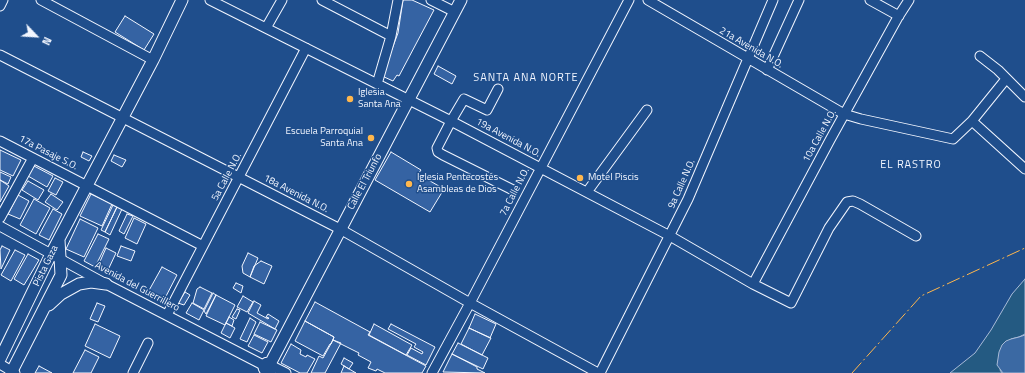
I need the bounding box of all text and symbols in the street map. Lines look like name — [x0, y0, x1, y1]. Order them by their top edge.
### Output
north arrow — [16, 16, 56, 56]
street label: 21a Avenida N.O. — [717, 25, 785, 71]
text: N — [38, 34, 56, 48]
district label: SANTA ANA NORTE — [473, 71, 579, 85]
place label: Iglesia Santa Ana — [358, 87, 401, 110]
marker: Iglesia Santa Ana — [345, 94, 355, 104]
street label: 10a Calle N.O. — [801, 108, 839, 164]
street label: 19a Avenida N.O. — [474, 116, 542, 160]
place label: Escuela Parroquial Santa Ana — [286, 126, 363, 150]
street label: 17a Pasaje S.O. — [17, 133, 79, 173]
marker: Escuela Parroquial Santa Ana — [366, 133, 376, 143]
street label: 5a Calle N.O. — [209, 151, 245, 203]
street label: Calle El Triunfo — [345, 152, 385, 212]
street label: 9a Calle N.O. — [666, 158, 698, 210]
district label: EL RASTRO — [880, 158, 942, 172]
street label: 7a Calle N.O. — [498, 166, 532, 218]
street label: 18a Avenida N.O. — [261, 172, 331, 216]
place label: Iglesia Pentecostés Asambleas de Dios — [417, 172, 498, 196]
place label: Motel Piscis — [588, 172, 639, 184]
marker: Motel Piscis — [575, 173, 585, 183]
marker: Iglesia Pentecostés Asambleas de Dios — [404, 179, 414, 189]
street label: Pista Gaza — [31, 243, 61, 289]
street label: Avenida del Guerrillero — [93, 260, 181, 314]

